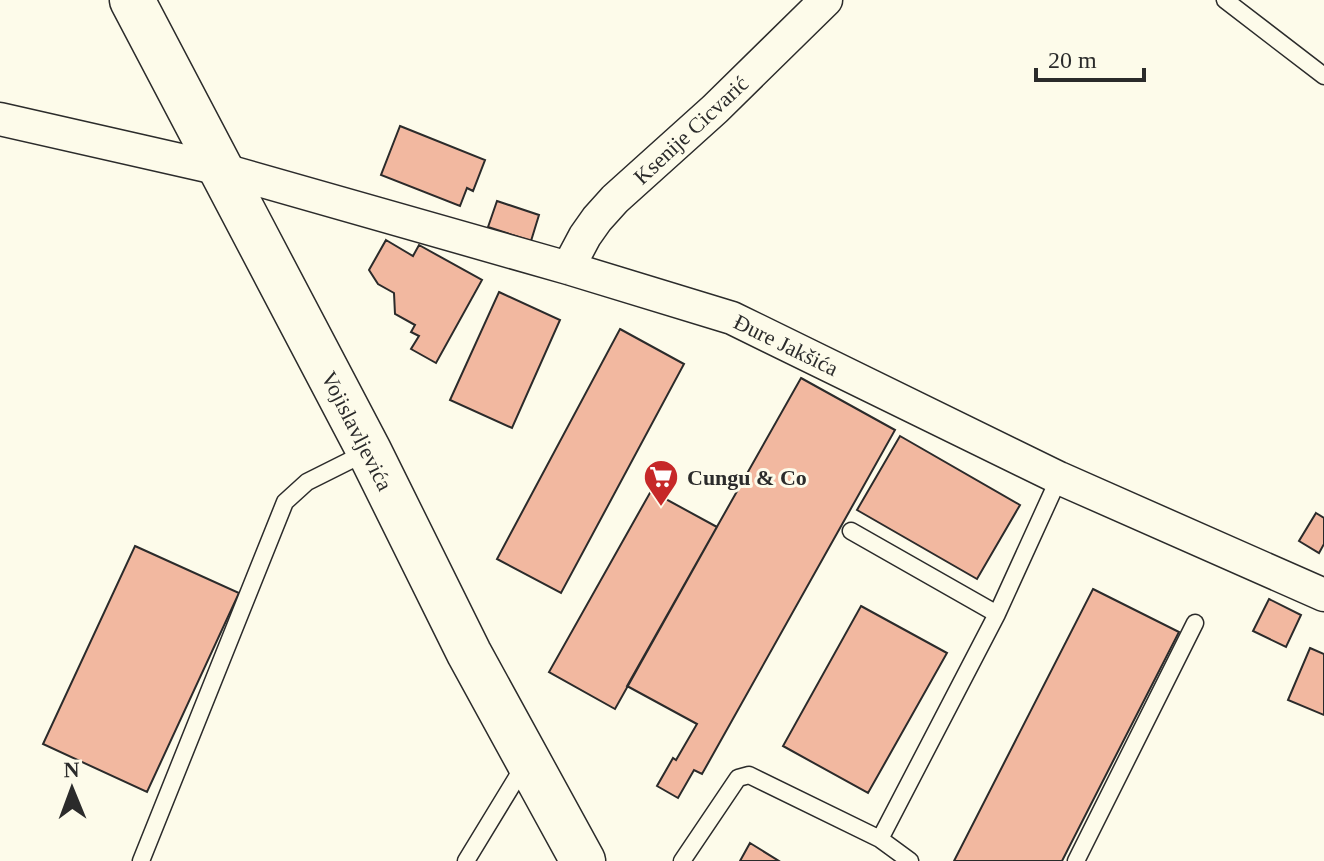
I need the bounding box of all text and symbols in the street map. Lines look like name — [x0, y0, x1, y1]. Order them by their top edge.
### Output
scale bar — [1036, 32, 1144, 82]
text: 20 m — [1048, 47, 1097, 73]
street label: Ksenije Cicvarić — [629, 70, 754, 189]
street label: Đure Jakšića — [730, 309, 842, 381]
street label: Vojislavljevića — [316, 367, 398, 495]
supermarket icon: Cungu & Co — [642, 458, 680, 508]
place label: Cungu & Co — [687, 465, 807, 490]
north arrow — [32, 749, 112, 829]
text: N — [63, 757, 80, 782]

